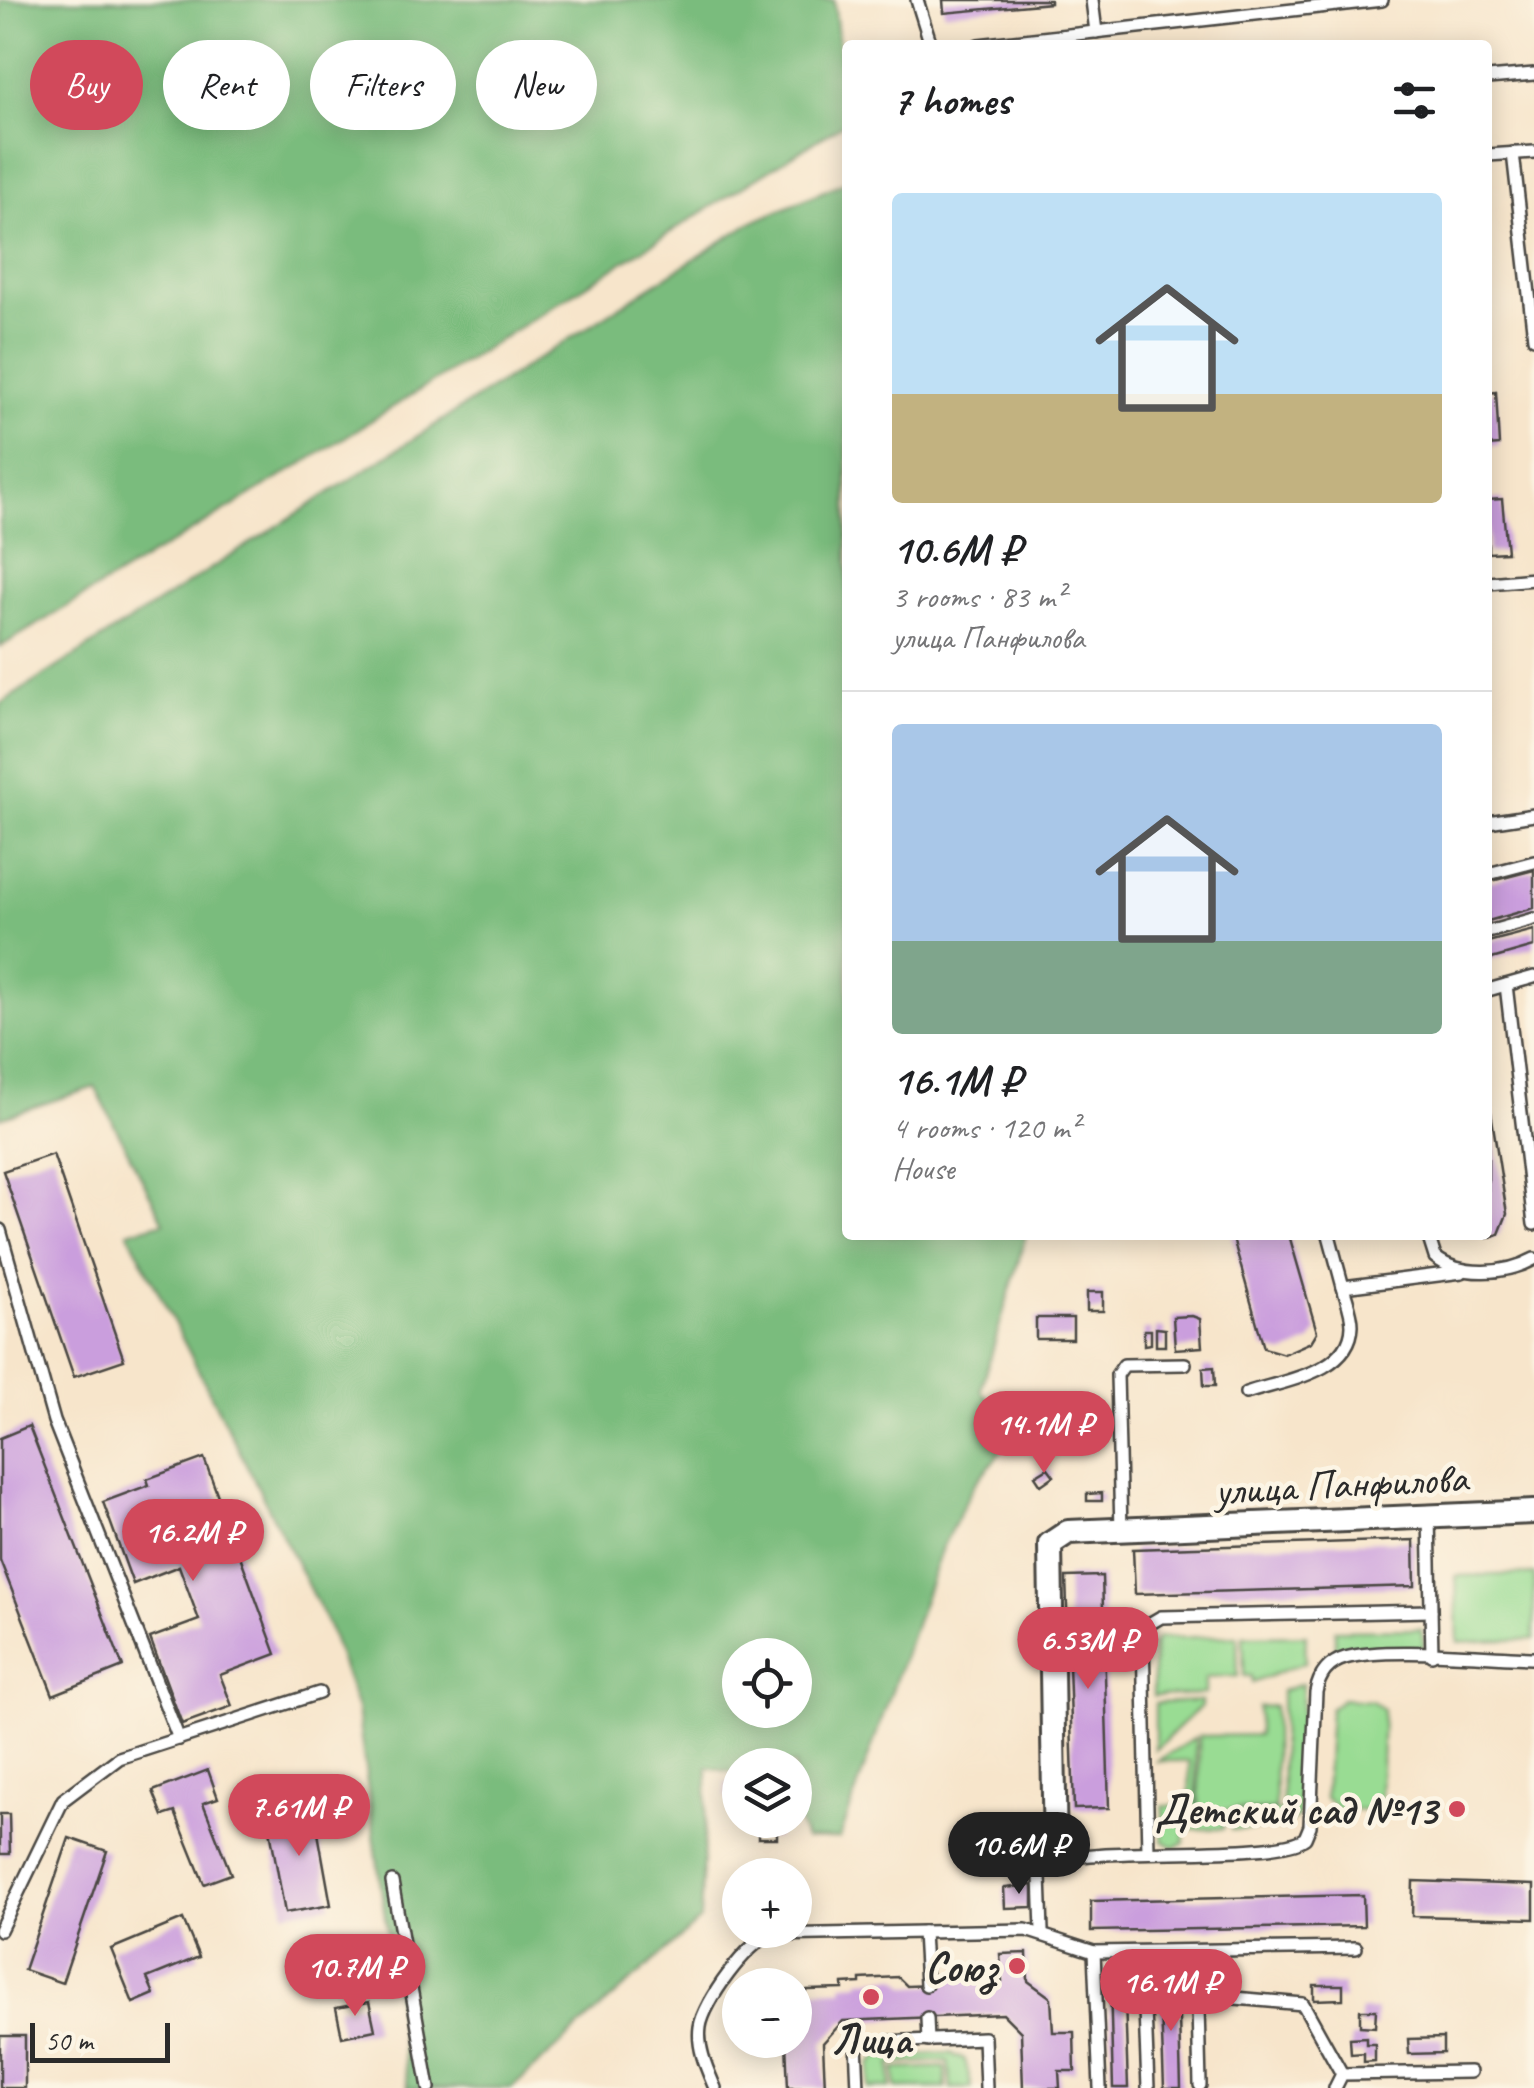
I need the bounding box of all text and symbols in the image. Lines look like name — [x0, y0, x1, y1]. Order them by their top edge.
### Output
chip: Buy — [30, 40, 143, 130]
chip: Rent — [163, 40, 290, 130]
chip: Filters — [310, 40, 456, 130]
chip: New — [476, 40, 597, 130]
icon: filters — [1387, 73, 1442, 128]
text: 7 homes — [892, 74, 1010, 127]
icon: home — [1077, 258, 1257, 438]
text: 10.6M ₽ — [892, 523, 1020, 576]
text: 3 rooms · 83 m² — [892, 576, 1065, 617]
text: улица Панфилова — [892, 617, 1085, 658]
icon: home — [1077, 789, 1257, 969]
text: 16.1M ₽ — [892, 1054, 1020, 1107]
text: 4 rooms · 120 m² — [892, 1107, 1079, 1148]
text: House — [892, 1148, 954, 1189]
pin: 14.1M ₽ — [952, 1391, 1136, 1476]
text: 14.1M ₽ — [995, 1403, 1093, 1444]
street label: улица Панфилова — [1211, 1451, 1471, 1518]
pin: 16.2M ₽ — [101, 1499, 285, 1584]
text: 16.2M ₽ — [144, 1511, 242, 1552]
pin: 6.53M ₽ — [996, 1607, 1180, 1692]
text: 6.53M ₽ — [1039, 1619, 1137, 1660]
map controls — [722, 1638, 812, 2058]
button: locate — [722, 1638, 812, 1728]
button: layers — [722, 1748, 812, 1838]
pin: 7.61M ₽ — [207, 1774, 391, 1859]
place label: Детский сад №13 — [1155, 1784, 1441, 1837]
text: 7.61M ₽ — [250, 1786, 348, 1827]
marker: Детский сад №13 — [1446, 1798, 1468, 1820]
pin: 10.6M ₽ — [927, 1812, 1111, 1897]
text: 10.6M ₽ — [970, 1824, 1068, 1865]
button: + — [722, 1858, 812, 1948]
pin: 10.7M ₽ — [263, 1934, 447, 2019]
place label: Союз — [925, 1941, 1000, 1995]
text: 10.7M ₽ — [306, 1946, 404, 1987]
pin: 16.1M ₽ — [1079, 1949, 1263, 2034]
marker: Союз — [1006, 1955, 1028, 1977]
text: 16.1M ₽ — [1122, 1961, 1220, 2002]
button: − — [722, 1968, 812, 2058]
marker: Лица — [860, 1986, 882, 2008]
place label: Лица — [831, 2013, 914, 2066]
scale bar — [30, 2018, 170, 2062]
text: 50 m — [45, 2023, 93, 2058]

